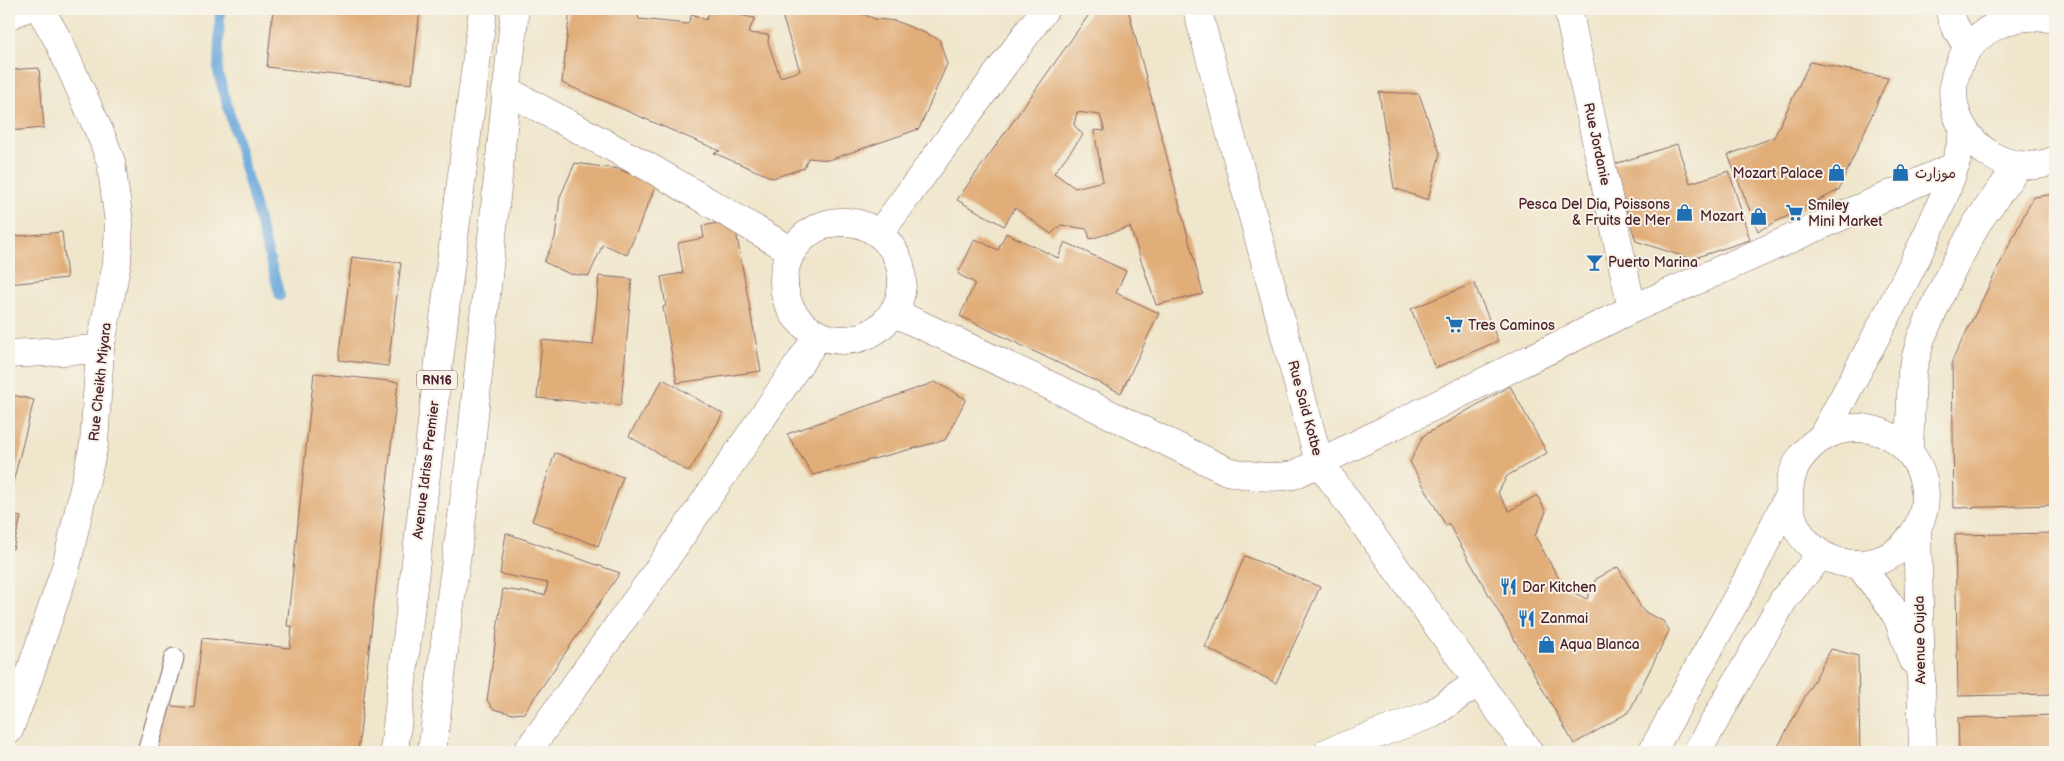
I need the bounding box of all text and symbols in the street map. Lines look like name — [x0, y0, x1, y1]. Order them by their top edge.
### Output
street label: Rue Jordanie — [1580, 101, 1614, 187]
shop icon: Mozart Palace — [1827, 163, 1847, 183]
shop icon: موزارت — [1891, 163, 1911, 183]
place label: Mozart Palace — [1732, 165, 1823, 182]
place label: موزارت — [1915, 165, 1956, 182]
place label: Pesca Del Dia, Poissons & Fruits de Mer — [1518, 196, 1671, 229]
place label: Smiley Mini Market — [1808, 197, 1883, 230]
shop icon: Pesca Del Dia, Poissons & Fruits de Mer — [1674, 202, 1694, 222]
supermarket icon: Smiley Mini Market — [1784, 203, 1804, 223]
shop icon: Mozart — [1748, 206, 1768, 226]
place label: Mozart — [1700, 208, 1745, 225]
bar icon: Puerto Marina — [1584, 252, 1604, 272]
place label: Puerto Marina — [1608, 254, 1698, 271]
supermarket icon: Tres Caminos — [1444, 315, 1464, 335]
place label: Tres Caminos — [1468, 317, 1555, 334]
street label: Rue Cheikh Miyara — [85, 322, 115, 442]
street label: Rue Said Kotbe — [1284, 358, 1326, 458]
road number: RN16 — [417, 370, 457, 390]
street label: Avenue Idriss Premier — [409, 399, 443, 540]
restaurant icon: Dar Kitchen — [1498, 577, 1518, 597]
place label: Dar Kitchen — [1522, 579, 1596, 596]
street label: Avenue Oujda — [1911, 596, 1929, 684]
restaurant icon: Zanmai — [1517, 608, 1537, 628]
place label: Zanmai — [1540, 610, 1588, 627]
shop icon: Aqua Blanca — [1536, 634, 1556, 654]
place label: Aqua Blanca — [1560, 636, 1640, 653]

